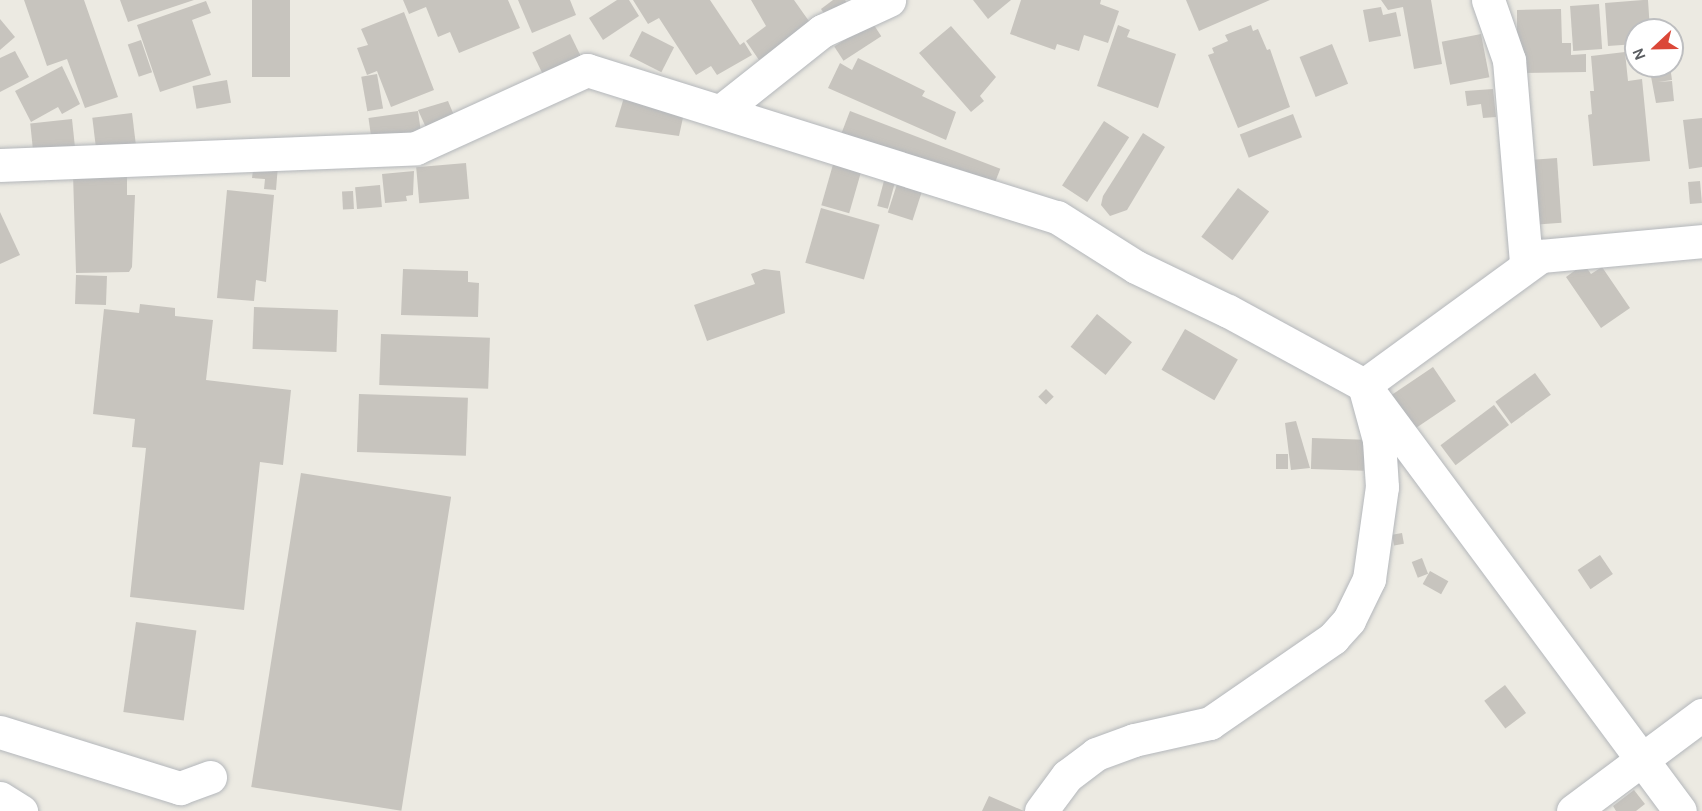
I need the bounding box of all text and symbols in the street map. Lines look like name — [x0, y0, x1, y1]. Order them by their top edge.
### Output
north arrow — [1624, 18, 1684, 78]
text: N — [1628, 45, 1650, 63]

